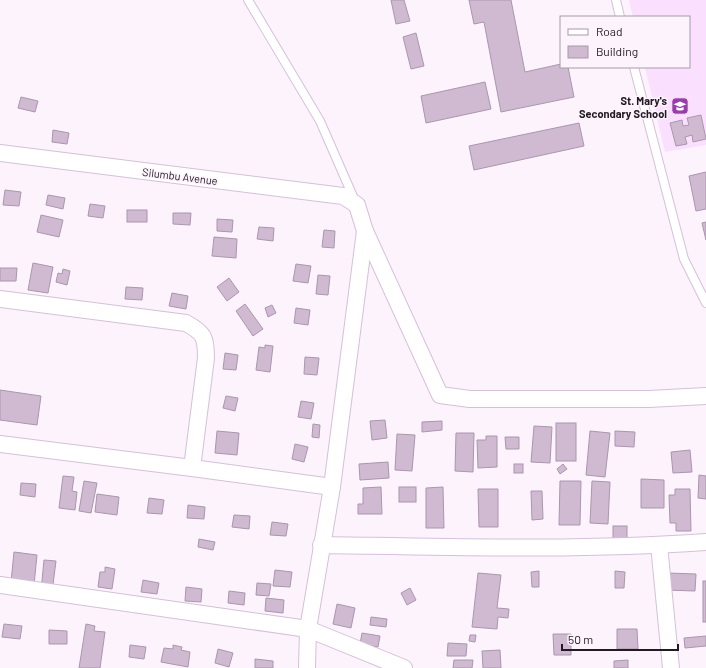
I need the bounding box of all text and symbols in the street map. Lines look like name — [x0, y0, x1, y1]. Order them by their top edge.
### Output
legend — [560, 16, 690, 68]
text: Road — [596, 24, 623, 38]
text: Building — [596, 44, 638, 58]
place label: St. Mary's Secondary School — [579, 94, 667, 120]
school or university icon: St. Mary's Secondary School — [670, 96, 690, 116]
street label: Silumbu Avenue — [142, 165, 219, 187]
scale bar — [562, 626, 678, 652]
text: 50 m — [568, 632, 593, 646]

